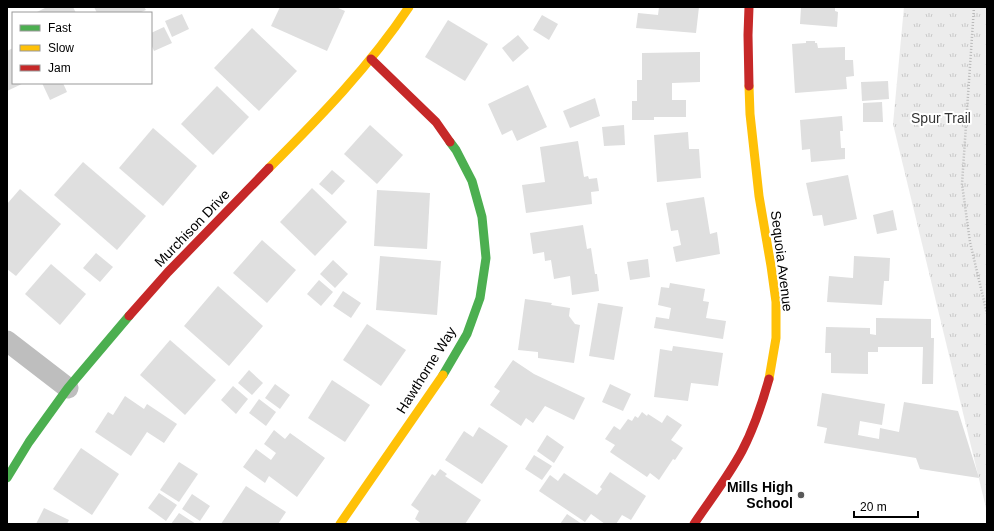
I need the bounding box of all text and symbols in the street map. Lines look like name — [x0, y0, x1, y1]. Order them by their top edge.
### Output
legend — [12, 12, 152, 84]
text: Fast — [48, 21, 72, 35]
text: Slow — [48, 41, 74, 55]
text: Jam — [48, 61, 71, 75]
park label: Spur Trail — [911, 110, 971, 126]
street label: Murchison Drive — [151, 186, 233, 270]
street label: Sequoia Avenue — [768, 210, 796, 313]
street label: Hawthorne Way — [393, 324, 459, 416]
place label: Mills High School — [727, 479, 793, 511]
marker: Mills High School — [796, 490, 806, 500]
scale bar — [854, 493, 918, 519]
text: 20 m — [860, 500, 887, 514]

